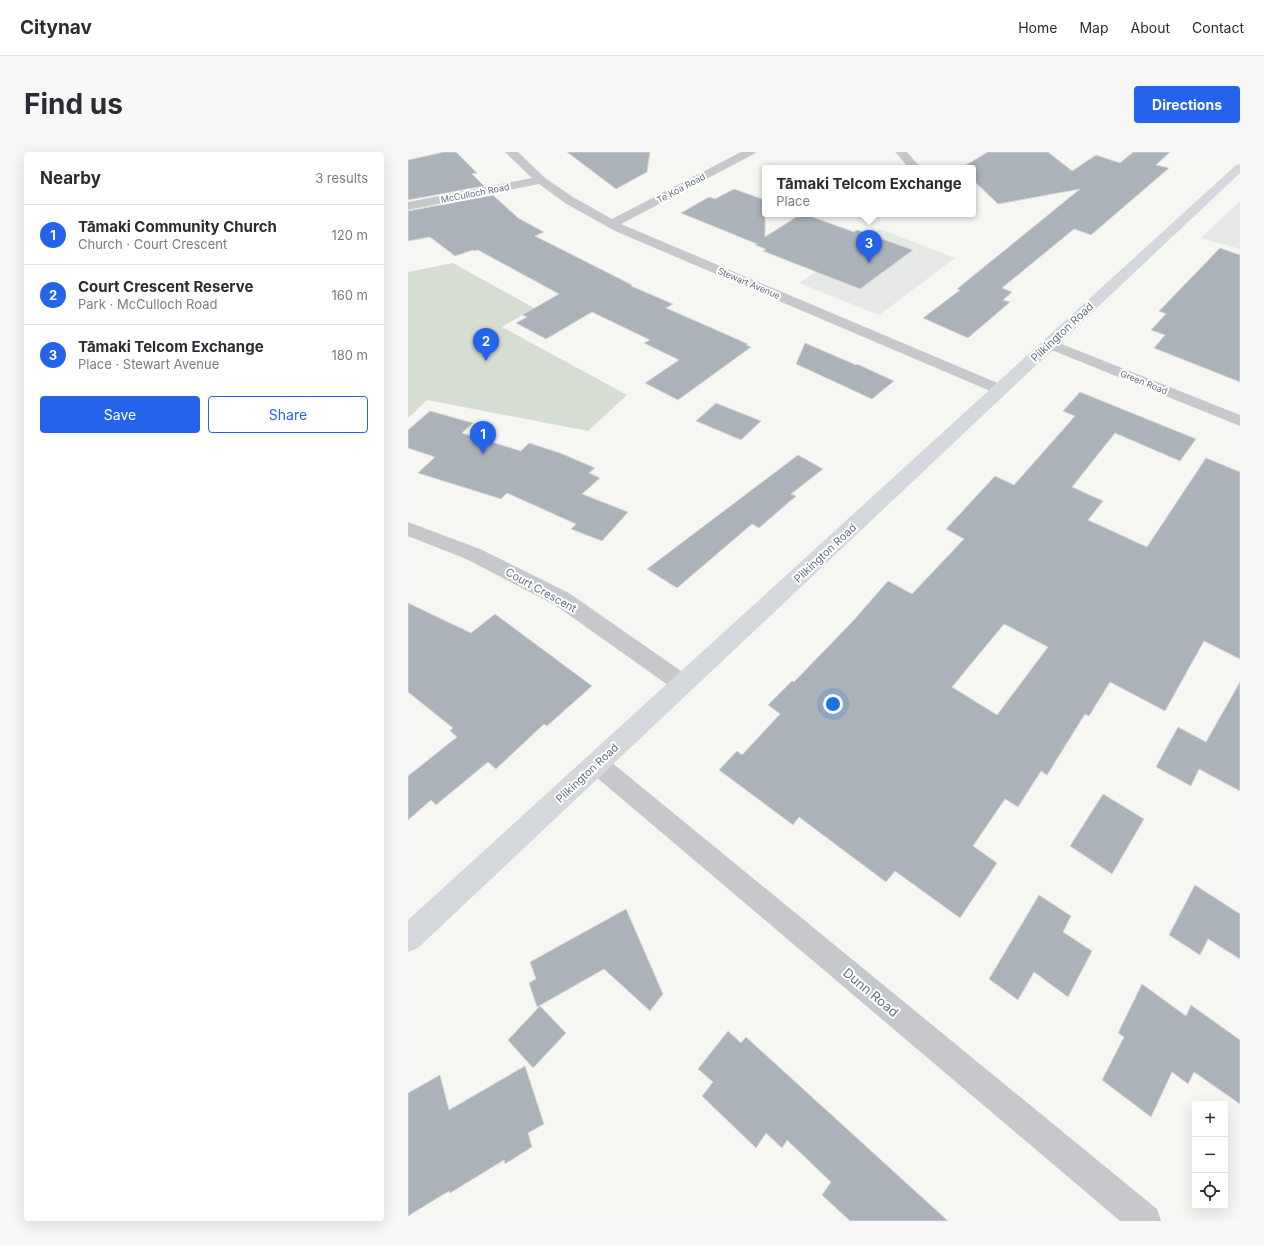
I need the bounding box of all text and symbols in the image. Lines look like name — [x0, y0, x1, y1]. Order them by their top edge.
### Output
text: Citynav — [20, 16, 92, 39]
text: Home — [1018, 19, 1057, 36]
text: Map — [1079, 19, 1109, 36]
text: About — [1131, 19, 1170, 36]
text: Contact — [1192, 19, 1244, 36]
button: Directions — [1134, 86, 1240, 123]
text: Find us — [24, 87, 123, 121]
popup — [762, 165, 976, 217]
text: Nearby — [40, 168, 101, 188]
text: 3 results — [315, 170, 368, 186]
street label: Te Koa Road — [655, 171, 707, 205]
text: Tāmaki Telcom Exchange — [776, 174, 962, 193]
street label: McCulloch Road — [440, 181, 510, 205]
text: Place — [776, 193, 810, 209]
text: Tāmaki Community Church — [78, 217, 277, 236]
text: 1 — [50, 227, 56, 243]
text: 120 m — [332, 227, 368, 243]
pin: 3 — [856, 230, 882, 263]
text: Church · Court Crescent — [78, 236, 227, 252]
street label: Stewart Avenue — [716, 265, 782, 301]
text: Court Crescent Reserve — [78, 277, 253, 296]
text: 2 — [49, 287, 57, 303]
text: 160 m — [331, 287, 368, 303]
text: Park · McCulloch Road — [78, 296, 217, 312]
street label: Pilkington Road — [1028, 299, 1096, 365]
pin: 2 — [473, 328, 499, 361]
text: Tāmaki Telcom Exchange — [78, 337, 264, 356]
text: 3 — [49, 347, 57, 363]
text: 180 m — [331, 347, 368, 363]
text: Place · Stewart Avenue — [78, 356, 219, 372]
street label: Green Road — [1119, 368, 1169, 396]
button: Save — [40, 396, 200, 433]
button: Share — [208, 396, 368, 433]
pin: 1 — [470, 421, 496, 454]
street label: Pilkington Road — [791, 520, 859, 586]
street label: Court Crescent — [503, 565, 579, 616]
your location — [823, 694, 843, 714]
street label: Pilkington Road — [553, 740, 621, 806]
street label: Dunn Road — [840, 964, 902, 1020]
map controls — [1192, 1101, 1228, 1209]
button: + — [1192, 1101, 1228, 1137]
button: − — [1192, 1137, 1228, 1173]
button: locate — [1192, 1173, 1228, 1209]

